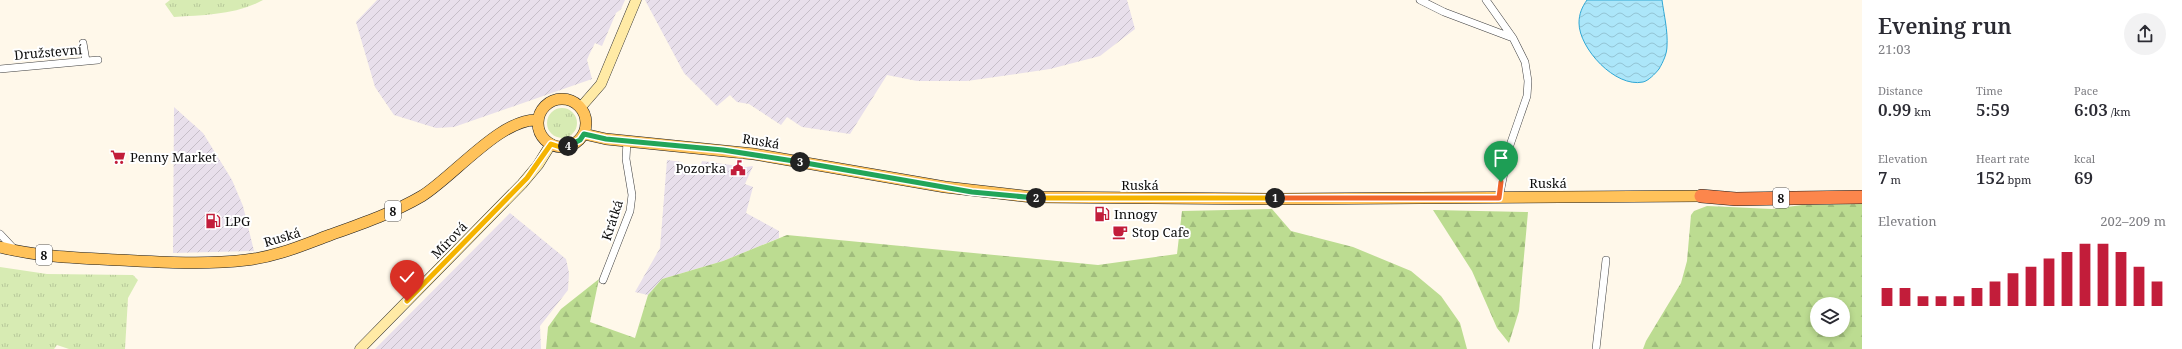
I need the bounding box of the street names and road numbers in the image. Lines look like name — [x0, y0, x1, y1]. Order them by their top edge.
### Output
street label: Družstevní — [13, 40, 83, 64]
street label: Ruská — [741, 129, 781, 153]
street label: Ruská — [1529, 174, 1567, 192]
street label: Ruská — [1121, 176, 1159, 194]
road number: 8 — [1773, 188, 1789, 208]
street label: Krátká — [597, 197, 627, 243]
road number: 8 — [385, 201, 401, 221]
street label: Mírová — [427, 218, 471, 262]
street label: Ruská — [261, 223, 303, 251]
road number: 8 — [36, 245, 52, 265]

